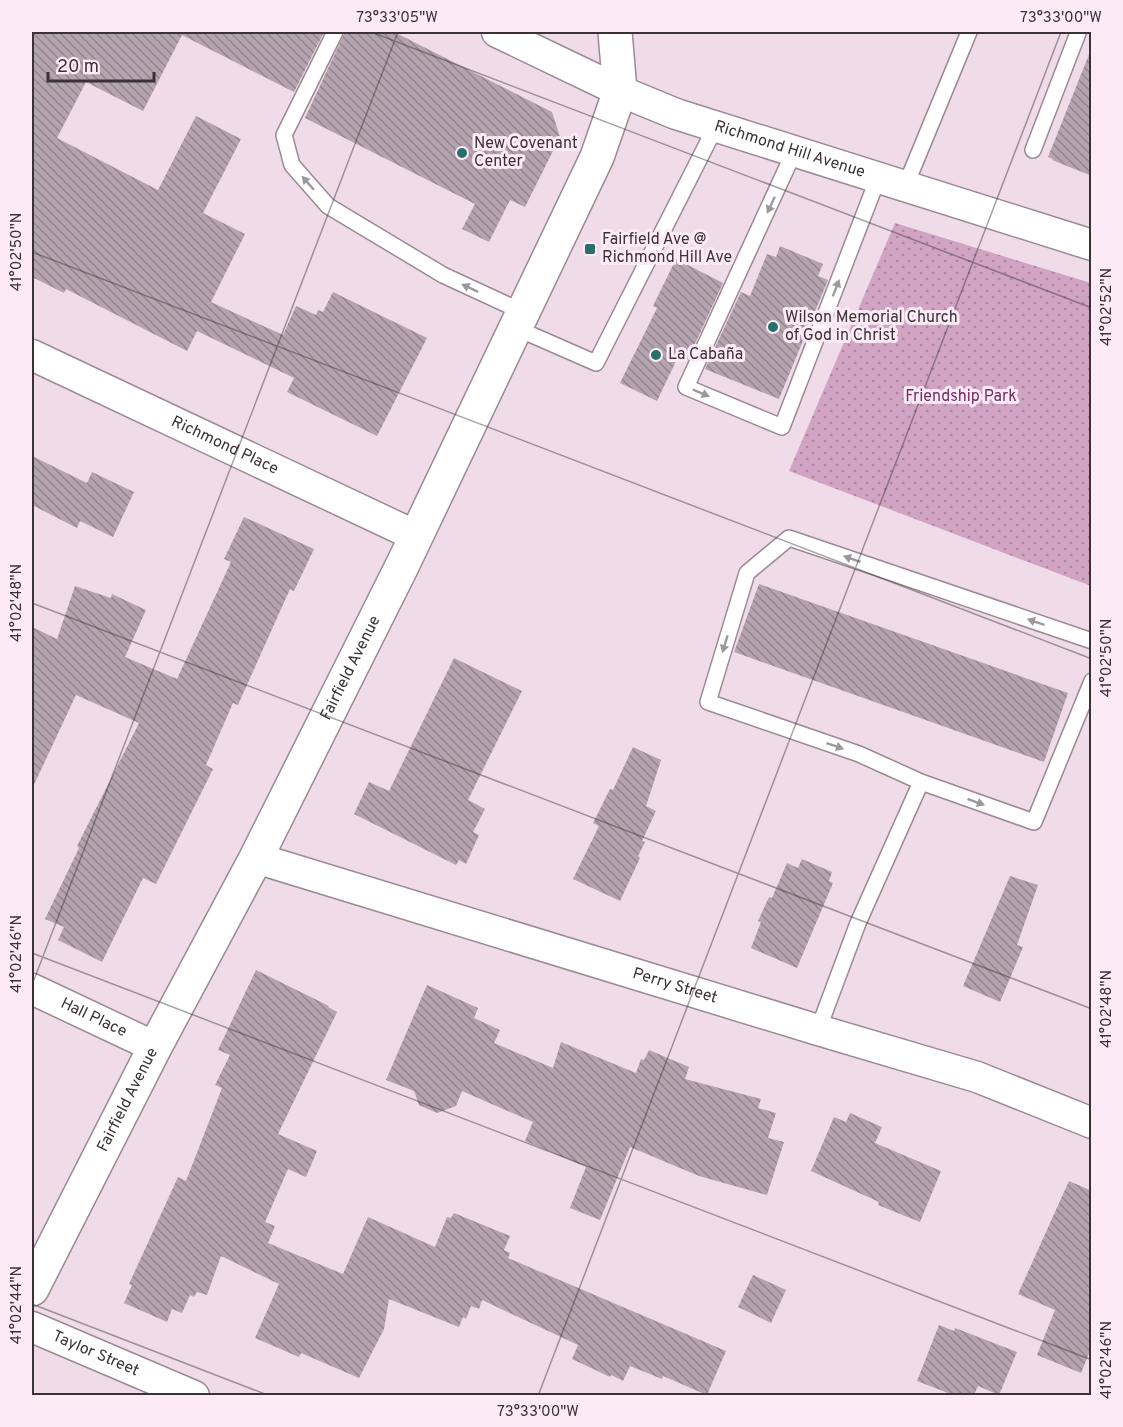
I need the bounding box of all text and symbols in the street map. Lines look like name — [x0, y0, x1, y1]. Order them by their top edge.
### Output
text: 73°33'05"W — [356, 9, 438, 28]
text: 73°33'00"W — [1020, 9, 1102, 28]
scale bar — [48, 45, 154, 83]
text: 20 m — [57, 56, 99, 79]
street label: Richmond Hill Avenue — [712, 117, 867, 183]
place label: New Covenant Center — [474, 134, 578, 172]
marker: New Covenant Center — [455, 146, 469, 160]
one-way arrow — [302, 176, 315, 191]
one-way arrow — [766, 197, 775, 214]
text: 41°02'50"N — [8, 213, 27, 291]
place label: Fairfield Ave @ Richmond Hill Ave — [602, 230, 732, 268]
marker: Fairfield Ave @ Richmond Hill Ave — [583, 242, 597, 256]
text: 41°02'52"N — [1098, 268, 1117, 346]
one-way arrow — [831, 279, 841, 297]
one-way arrow — [462, 283, 479, 292]
place label: Wilson Memorial Church of God in Christ — [785, 308, 958, 346]
marker: Wilson Memorial Church of God in Christ — [766, 320, 780, 334]
place label: La Cabaña — [668, 345, 743, 365]
marker: La Cabaña — [649, 348, 663, 362]
park label: Friendship Park — [905, 387, 1017, 407]
one-way arrow — [692, 389, 710, 398]
street label: Richmond Place — [168, 412, 282, 480]
one-way arrow — [842, 554, 860, 563]
text: 41°02'48"N — [8, 564, 27, 642]
street label: Fairfield Avenue — [316, 613, 385, 724]
one-way arrow — [1027, 616, 1045, 626]
text: 41°02'50"N — [1098, 619, 1117, 697]
one-way arrow — [720, 635, 729, 653]
one-way arrow — [826, 741, 844, 751]
one-way arrow — [968, 797, 986, 807]
text: 41°02'46"N — [8, 915, 27, 993]
street label: Perry Street — [630, 964, 720, 1009]
text: 41°02'48"N — [1098, 970, 1117, 1048]
street label: Hall Place — [57, 994, 130, 1042]
street label: Fairfield Avenue — [93, 1044, 163, 1156]
text: 41°02'44"N — [8, 1266, 27, 1344]
text: 41°02'46"N — [1098, 1321, 1117, 1399]
street label: Taylor Street — [49, 1327, 142, 1381]
text: 73°33'00"W — [497, 1403, 579, 1422]

